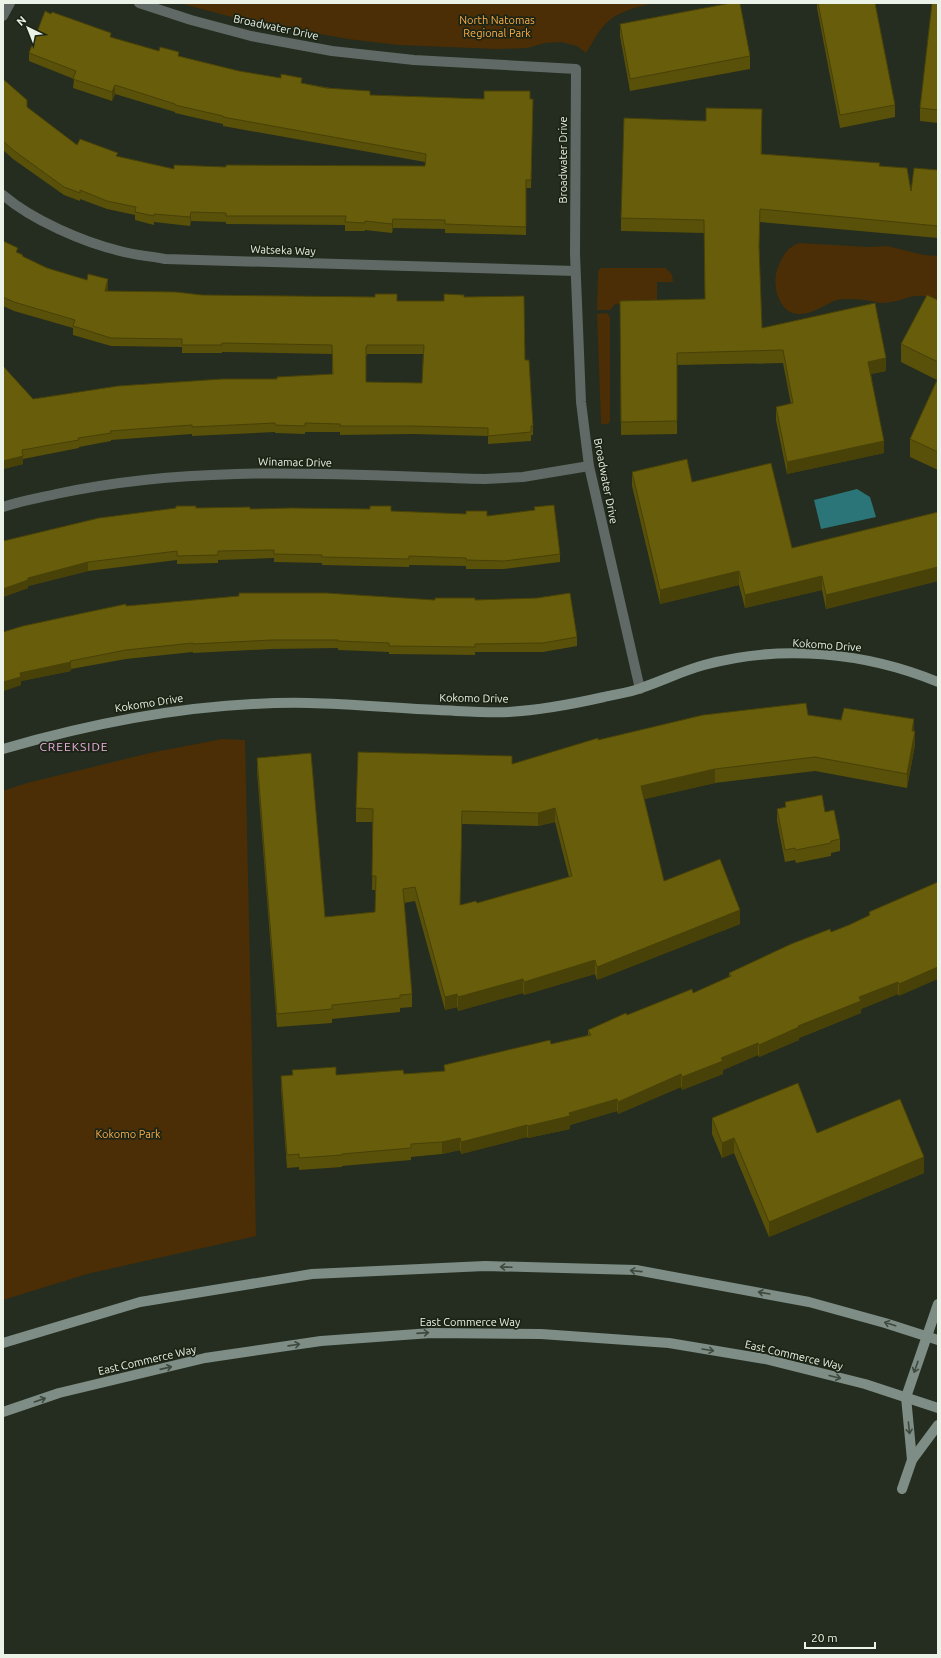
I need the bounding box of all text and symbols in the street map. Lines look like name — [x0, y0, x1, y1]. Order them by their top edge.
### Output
north arrow — [8, 8, 48, 48]
street label: Broadwater Drive — [232, 12, 320, 42]
text: N — [14, 13, 28, 28]
park label: North Natomas Regional Park — [459, 14, 535, 39]
street label: Broadwater Drive — [557, 117, 569, 203]
street label: Watseka Way — [250, 243, 317, 257]
street label: Broadwater Drive — [592, 437, 620, 525]
street label: Winamac Drive — [258, 455, 332, 469]
street label: Kokomo Drive — [792, 637, 862, 653]
street label: Kokomo Drive — [439, 691, 509, 705]
street label: Kokomo Drive — [114, 692, 184, 714]
district label: CREEKSIDE — [39, 740, 109, 753]
park label: Kokomo Park — [95, 1128, 161, 1140]
one-way arrow — [500, 1263, 513, 1270]
one-way arrow — [630, 1267, 643, 1275]
one-way arrow — [758, 1289, 771, 1297]
street label: East Commerce Way — [420, 1316, 521, 1328]
one-way arrow — [884, 1320, 896, 1328]
one-way arrow — [416, 1330, 429, 1337]
street label: East Commerce Way — [744, 1338, 845, 1372]
one-way arrow — [287, 1341, 300, 1349]
street label: East Commerce Way — [97, 1343, 198, 1377]
one-way arrow — [701, 1346, 714, 1354]
one-way arrow — [912, 1360, 920, 1372]
one-way arrow — [159, 1363, 172, 1371]
one-way arrow — [828, 1373, 841, 1381]
one-way arrow — [33, 1396, 46, 1403]
one-way arrow — [905, 1422, 913, 1435]
scale bar — [805, 1624, 875, 1650]
text: 20 m — [811, 1631, 838, 1644]

